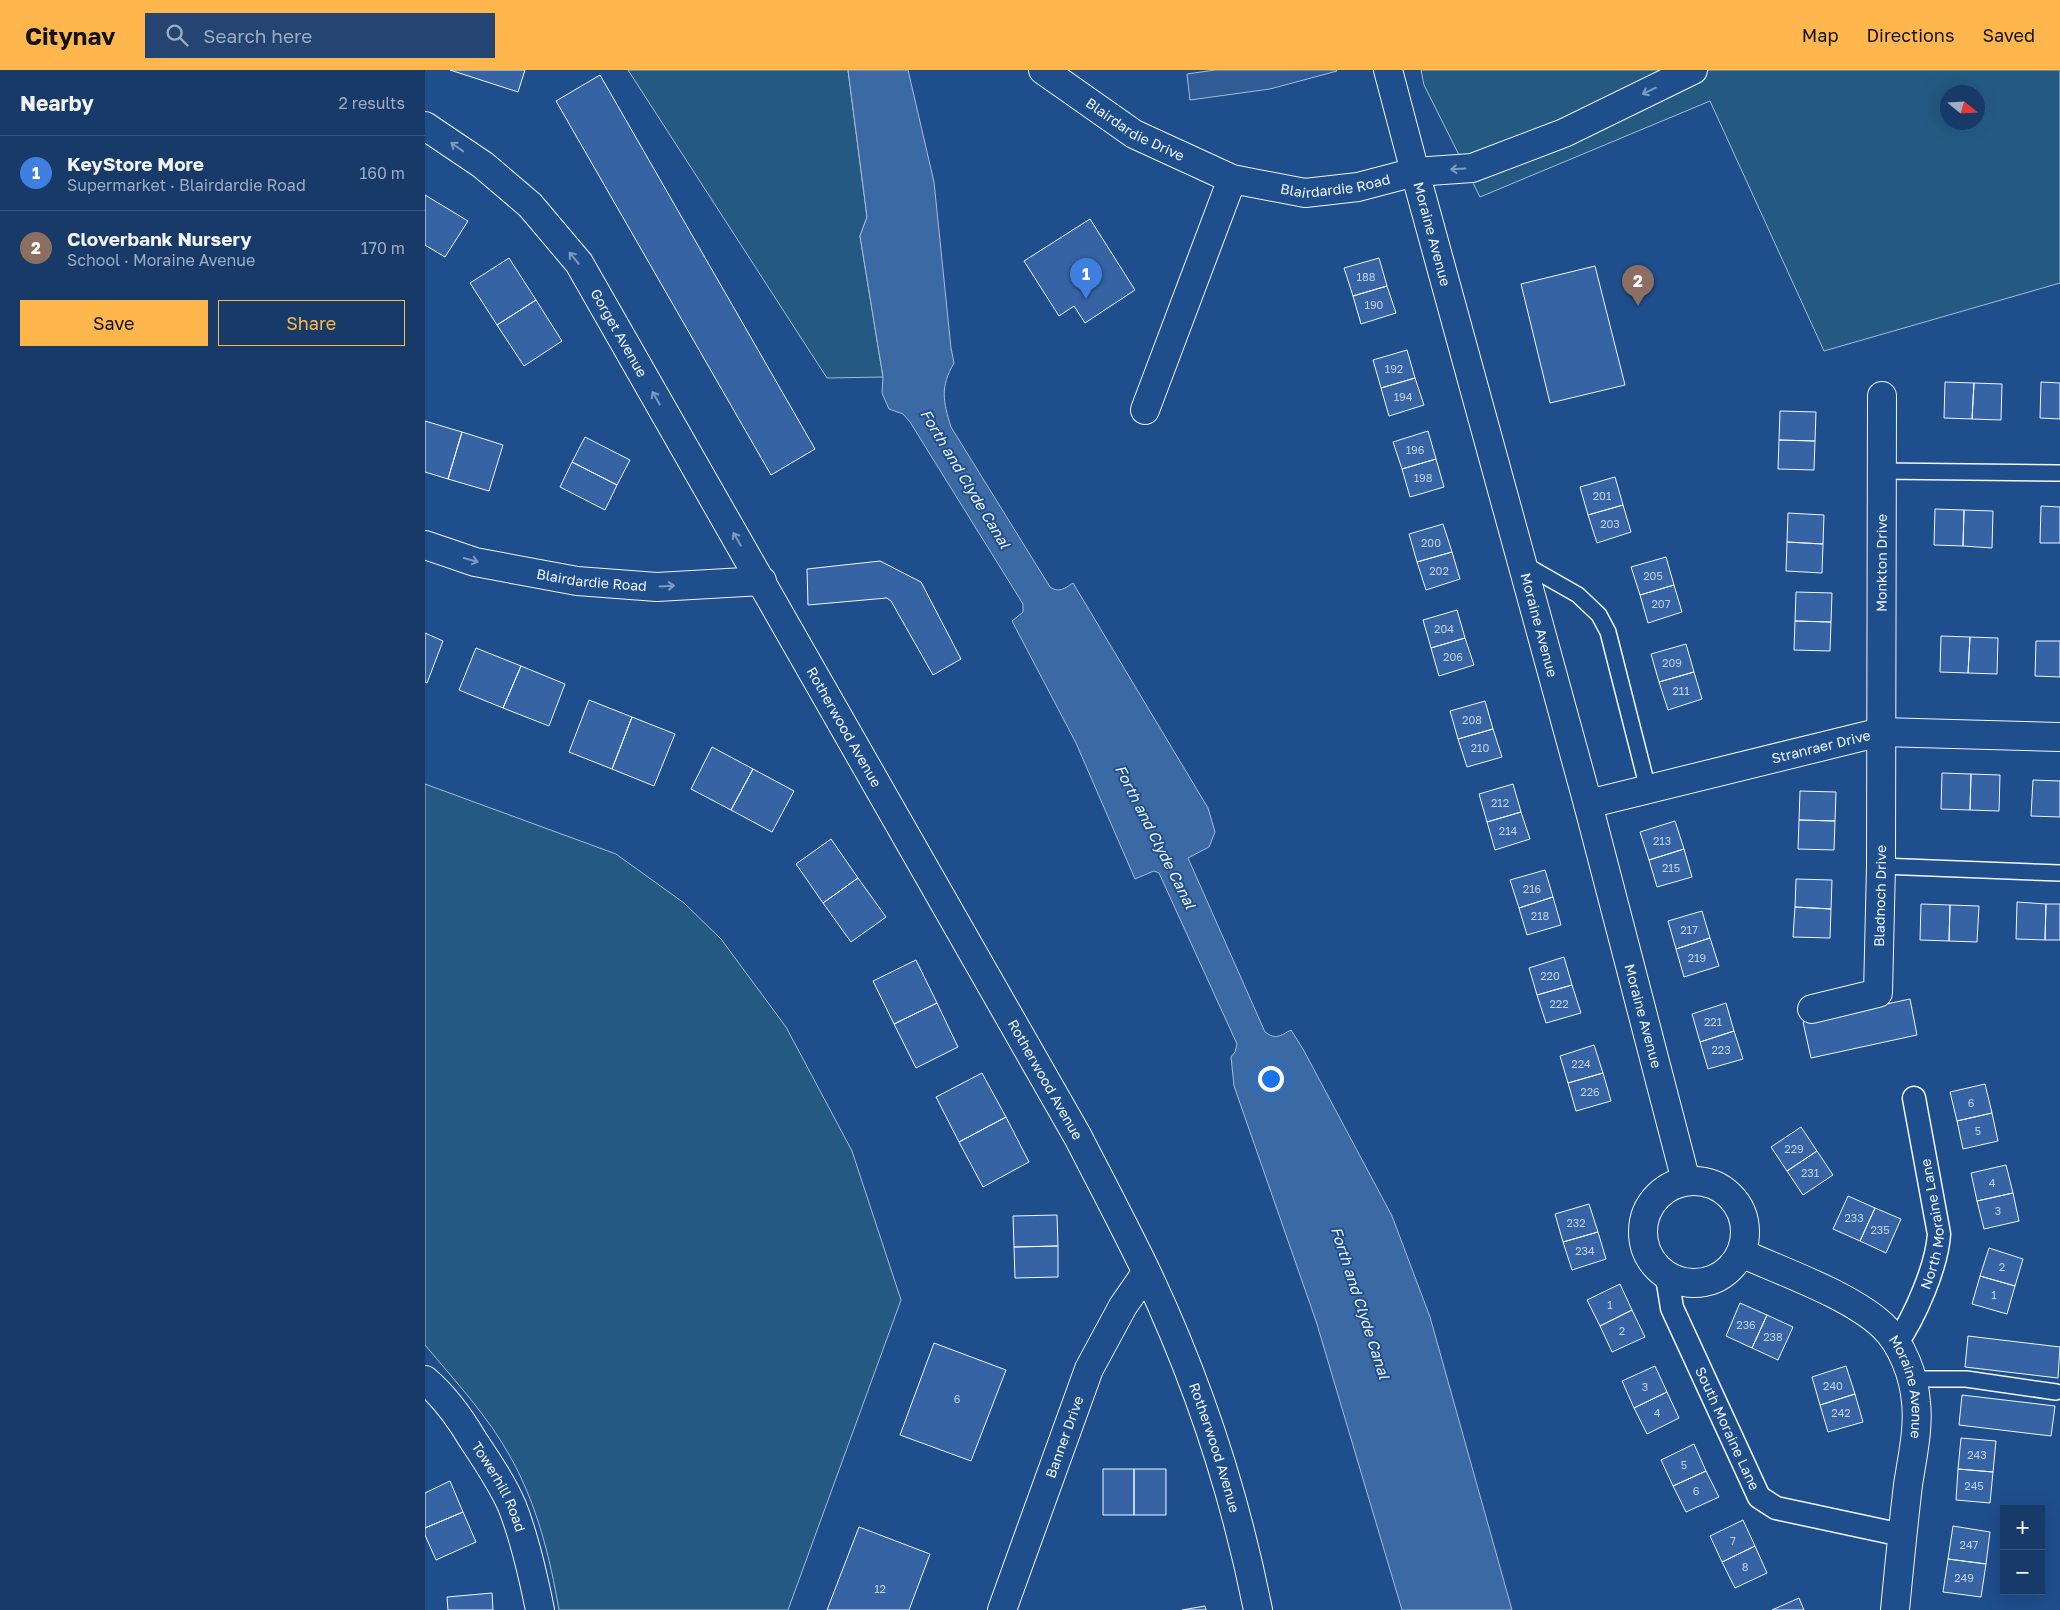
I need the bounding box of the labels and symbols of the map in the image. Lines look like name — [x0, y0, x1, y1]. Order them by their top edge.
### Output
north arrow — [1940, 85, 1985, 130]
one-way arrow — [1642, 87, 1657, 97]
street label: Blairdardie Drive — [1083, 94, 1187, 164]
one-way arrow — [450, 142, 464, 152]
one-way arrow — [1450, 165, 1466, 174]
street label: Blairdardie Road — [1279, 170, 1392, 201]
street label: Moraine Avenue — [1410, 180, 1455, 288]
one-way arrow — [569, 251, 580, 264]
pin: 1 — [1070, 258, 1102, 299]
pin: 2 — [1622, 265, 1654, 306]
house number: 188 — [1357, 270, 1376, 283]
street label: Gorget Avenue — [587, 285, 651, 380]
house number: 190 — [1365, 298, 1384, 311]
house number: 192 — [1385, 362, 1403, 375]
house number: 194 — [1394, 390, 1413, 403]
one-way arrow — [651, 391, 661, 405]
water label: Forth and Clyde Canal — [916, 406, 1015, 553]
house number: 196 — [1406, 443, 1425, 456]
house number: 198 — [1414, 471, 1433, 484]
house number: 201 — [1593, 489, 1611, 502]
street label: Monkton Drive — [1873, 514, 1890, 612]
house number: 203 — [1600, 517, 1620, 530]
one-way arrow — [732, 532, 742, 546]
house number: 200 — [1421, 536, 1441, 549]
one-way arrow — [463, 556, 479, 565]
house number: 202 — [1429, 564, 1449, 577]
street label: Blairdardie Road — [535, 565, 647, 594]
house number: 205 — [1643, 569, 1663, 582]
street label: Moraine Avenue — [1517, 571, 1562, 679]
one-way arrow — [658, 582, 674, 591]
house number: 207 — [1651, 597, 1671, 610]
house number: 204 — [1434, 622, 1454, 635]
house number: 206 — [1443, 650, 1463, 663]
house number: 209 — [1662, 656, 1682, 669]
street label: Rotherwood Avenue — [803, 664, 885, 790]
house number: 211 — [1672, 684, 1690, 697]
house number: 208 — [1462, 713, 1482, 726]
street label: Stranraer Drive — [1770, 726, 1872, 767]
house number: 210 — [1471, 741, 1489, 754]
water label: Forth and Clyde Canal — [1111, 762, 1201, 913]
house number: 212 — [1491, 796, 1509, 809]
house number: 214 — [1499, 824, 1517, 837]
house number: 213 — [1653, 834, 1671, 847]
street label: Bladnoch Drive — [1870, 845, 1889, 947]
house number: 215 — [1662, 861, 1680, 874]
house number: 216 — [1523, 882, 1542, 895]
house number: 218 — [1531, 909, 1549, 922]
house number: 217 — [1680, 923, 1698, 936]
house number: 219 — [1688, 951, 1706, 964]
street label: Moraine Avenue — [1621, 962, 1666, 1070]
house number: 220 — [1540, 969, 1560, 982]
house number: 222 — [1549, 997, 1569, 1010]
house number: 221 — [1704, 1015, 1722, 1028]
street label: Rotherwood Avenue — [1005, 1016, 1087, 1143]
house number: 223 — [1711, 1043, 1731, 1056]
house number: 224 — [1571, 1057, 1591, 1070]
your location — [1258, 1066, 1284, 1092]
house number: 226 — [1580, 1085, 1600, 1098]
house number: 6 — [1968, 1096, 1975, 1109]
house number: 5 — [1975, 1124, 1981, 1137]
house number: 229 — [1784, 1142, 1804, 1155]
street label: North Moraine Lane — [1916, 1157, 1947, 1291]
house number: 231 — [1801, 1166, 1819, 1179]
house number: 4 — [1989, 1176, 1996, 1189]
house number: 3 — [1995, 1204, 2001, 1217]
house number: 233 — [1844, 1211, 1864, 1224]
house number: 232 — [1566, 1216, 1586, 1229]
house number: 235 — [1870, 1223, 1890, 1236]
water label: Forth and Clyde Canal — [1327, 1224, 1394, 1383]
house number: 234 — [1575, 1244, 1595, 1257]
house number: 2 — [1999, 1260, 2005, 1273]
house number: 1 — [1991, 1288, 1997, 1301]
house number: 1 — [1607, 1298, 1613, 1311]
house number: 236 — [1736, 1318, 1756, 1331]
house number: 2 — [1619, 1324, 1625, 1337]
house number: 238 — [1763, 1330, 1783, 1343]
street label: Moraine Avenue — [1886, 1332, 1926, 1440]
street label: South Moraine Lane — [1692, 1364, 1764, 1493]
house number: 240 — [1823, 1379, 1843, 1392]
street label: Rotherwood Avenue — [1186, 1380, 1244, 1514]
house number: 3 — [1642, 1380, 1648, 1393]
house number: 6 — [954, 1392, 961, 1405]
street label: Banner Drive — [1041, 1393, 1087, 1480]
house number: 4 — [1654, 1406, 1661, 1419]
house number: 242 — [1831, 1406, 1851, 1419]
street label: Towerhill Road — [469, 1438, 529, 1534]
house number: 243 — [1967, 1448, 1987, 1461]
house number: 5 — [1681, 1458, 1687, 1471]
house number: 245 — [1964, 1479, 1984, 1492]
house number: 6 — [1693, 1484, 1700, 1497]
house number: 7 — [1730, 1534, 1736, 1547]
house number: 247 — [1960, 1538, 1979, 1551]
house number: 8 — [1742, 1560, 1749, 1573]
house number: 249 — [1954, 1571, 1974, 1584]
house number: 12 — [874, 1582, 886, 1595]

